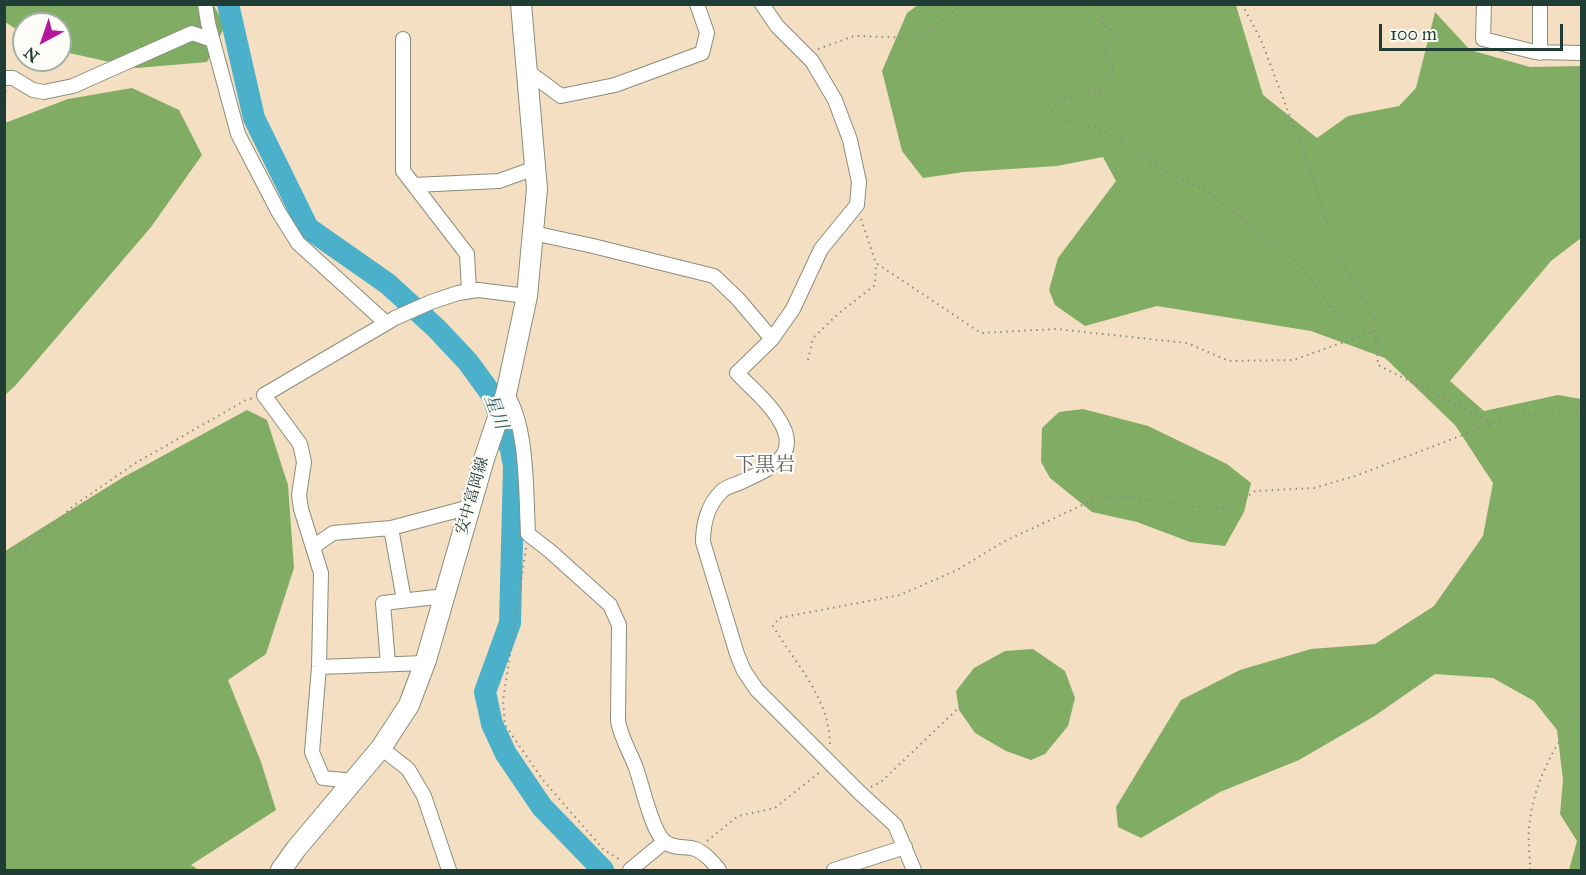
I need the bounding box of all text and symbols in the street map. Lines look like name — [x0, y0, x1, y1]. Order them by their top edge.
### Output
north arrow — [12, 12, 72, 72]
scale bar — [1382, 12, 1566, 50]
text: 100 m — [1390, 23, 1437, 45]
text: N — [20, 43, 43, 66]
water label: 星川 — [478, 391, 512, 433]
district label: 下黒岩 — [735, 454, 795, 478]
street label: 安中富岡線 — [453, 455, 493, 537]

